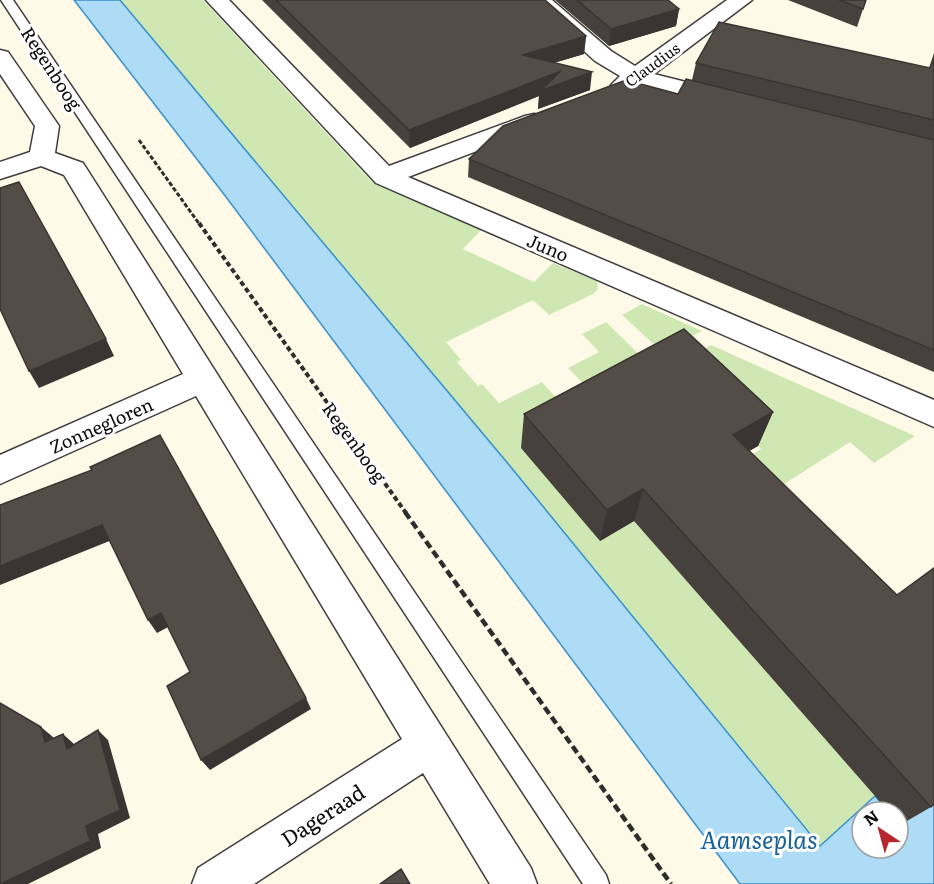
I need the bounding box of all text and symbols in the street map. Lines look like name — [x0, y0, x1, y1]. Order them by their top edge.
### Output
street label: Regenboog — [15, 21, 89, 116]
street label: Claudius — [620, 36, 684, 92]
street label: Juno — [523, 226, 573, 268]
street label: Zonnegloren — [45, 390, 157, 460]
street label: Regenboog — [316, 396, 394, 489]
street label: Dageraad — [274, 775, 370, 853]
north arrow — [850, 800, 910, 860]
text: N — [858, 803, 883, 831]
water label: Aamseplas — [700, 821, 818, 856]

